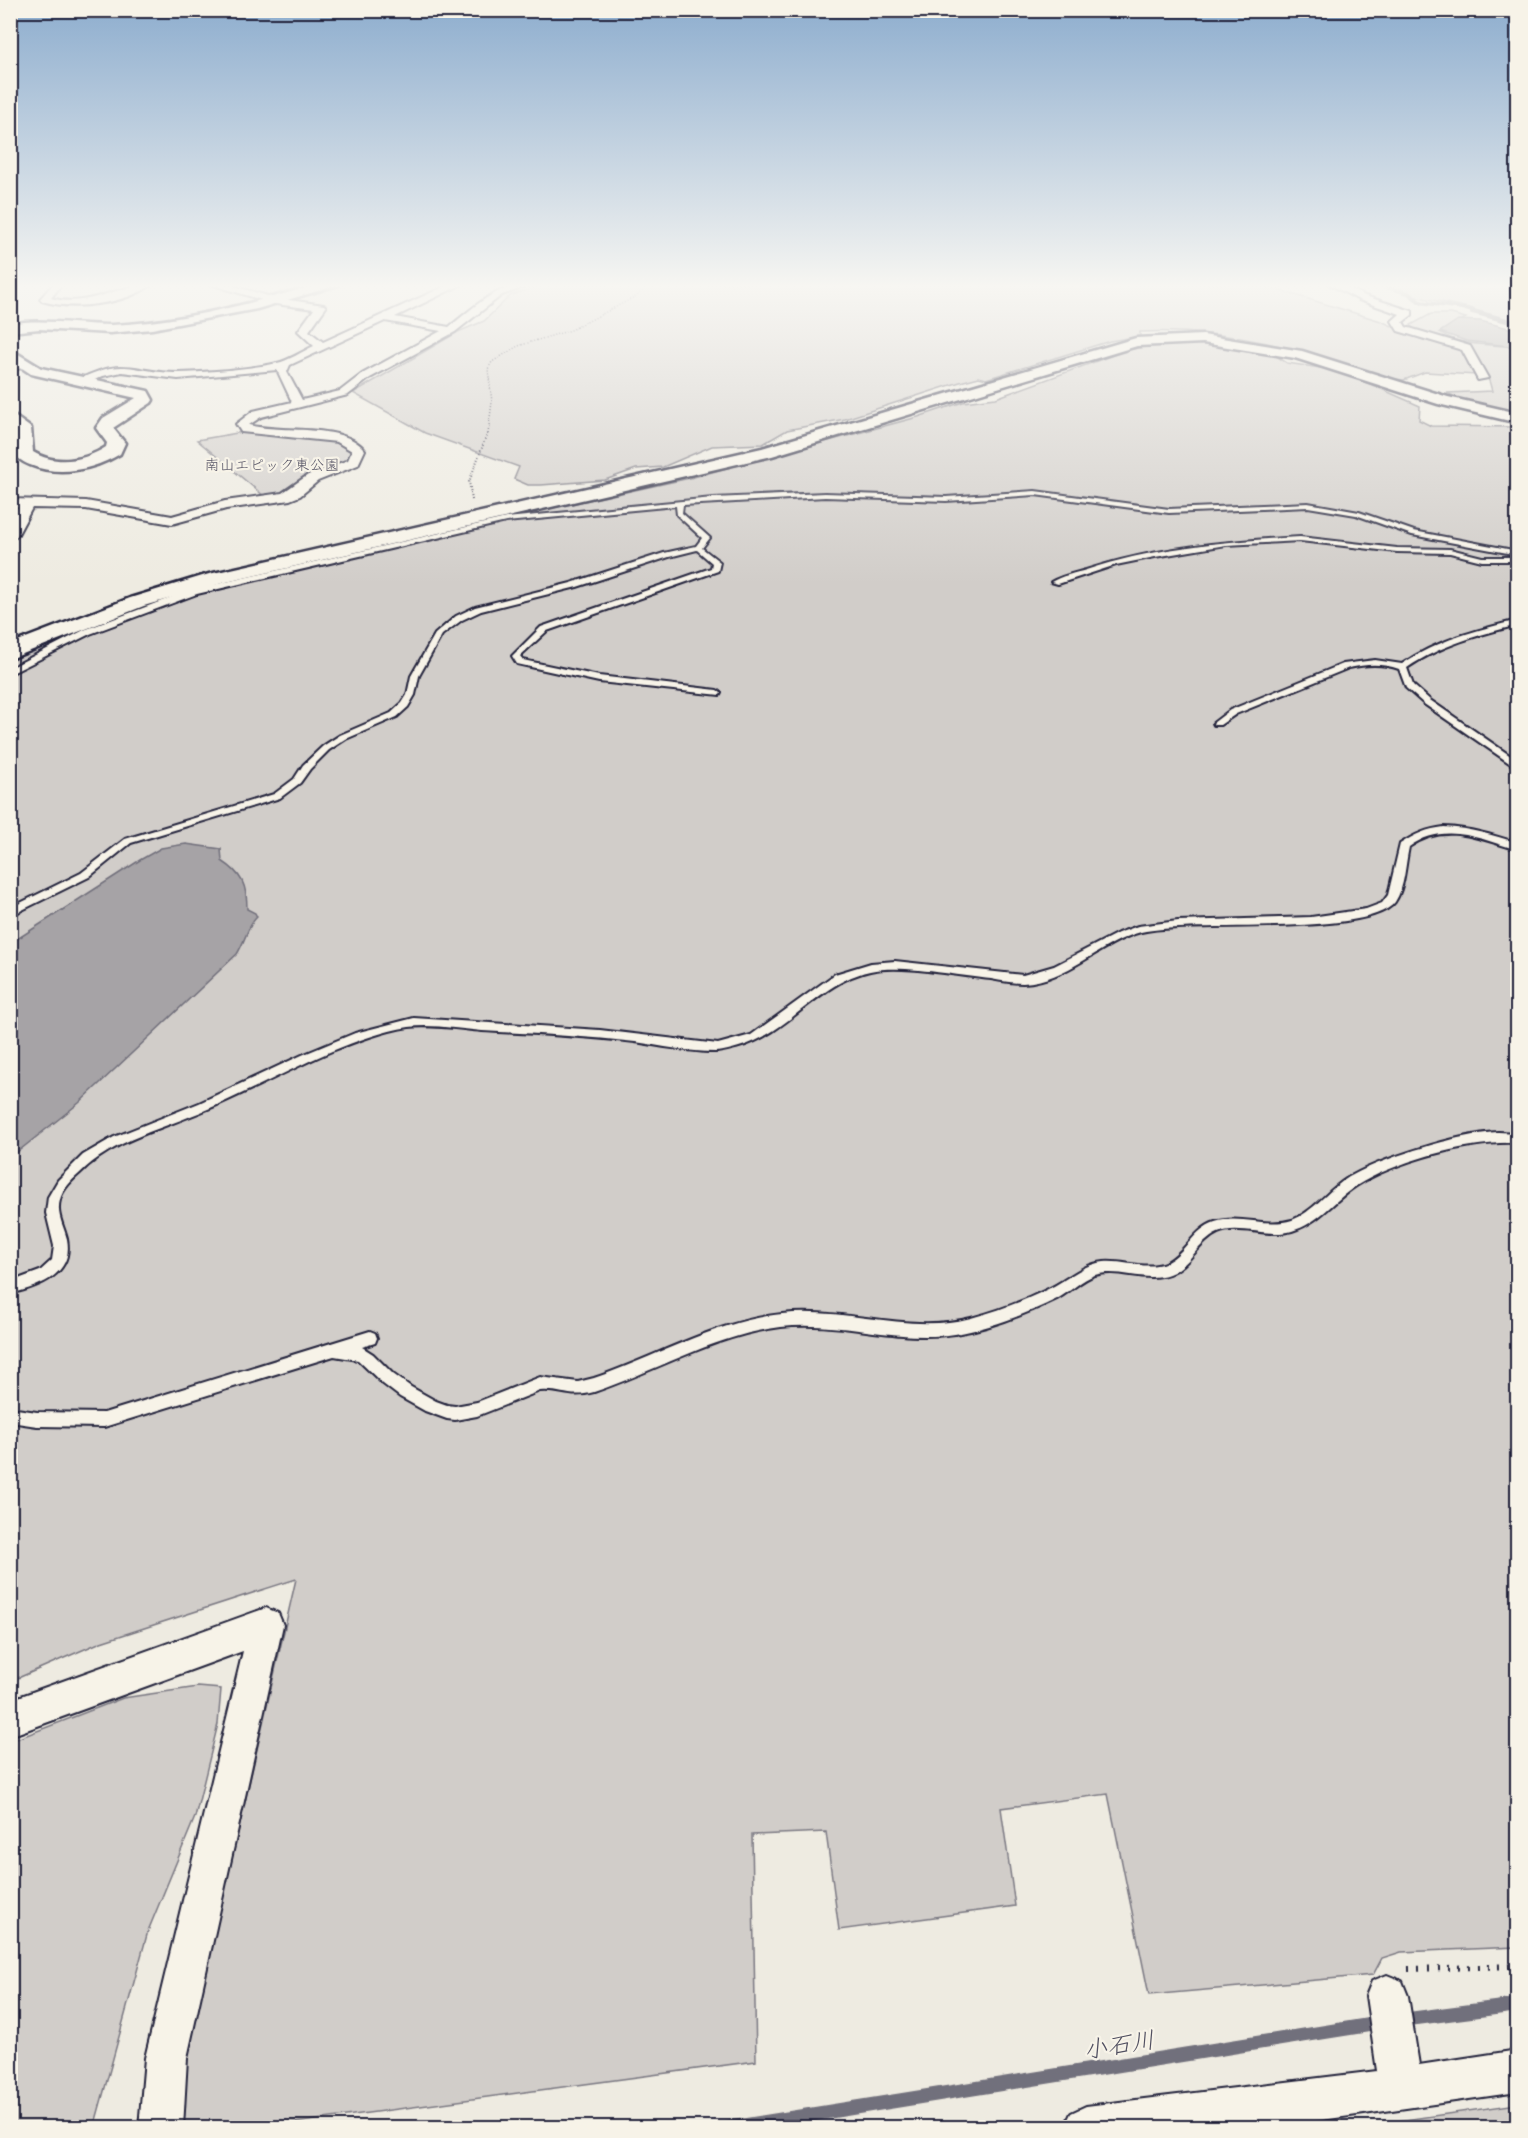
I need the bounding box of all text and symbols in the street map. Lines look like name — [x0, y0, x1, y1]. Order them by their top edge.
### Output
park label: 南山エピック東公園 — [204, 454, 340, 475]
water label: 小石川 — [1081, 2023, 1157, 2065]

